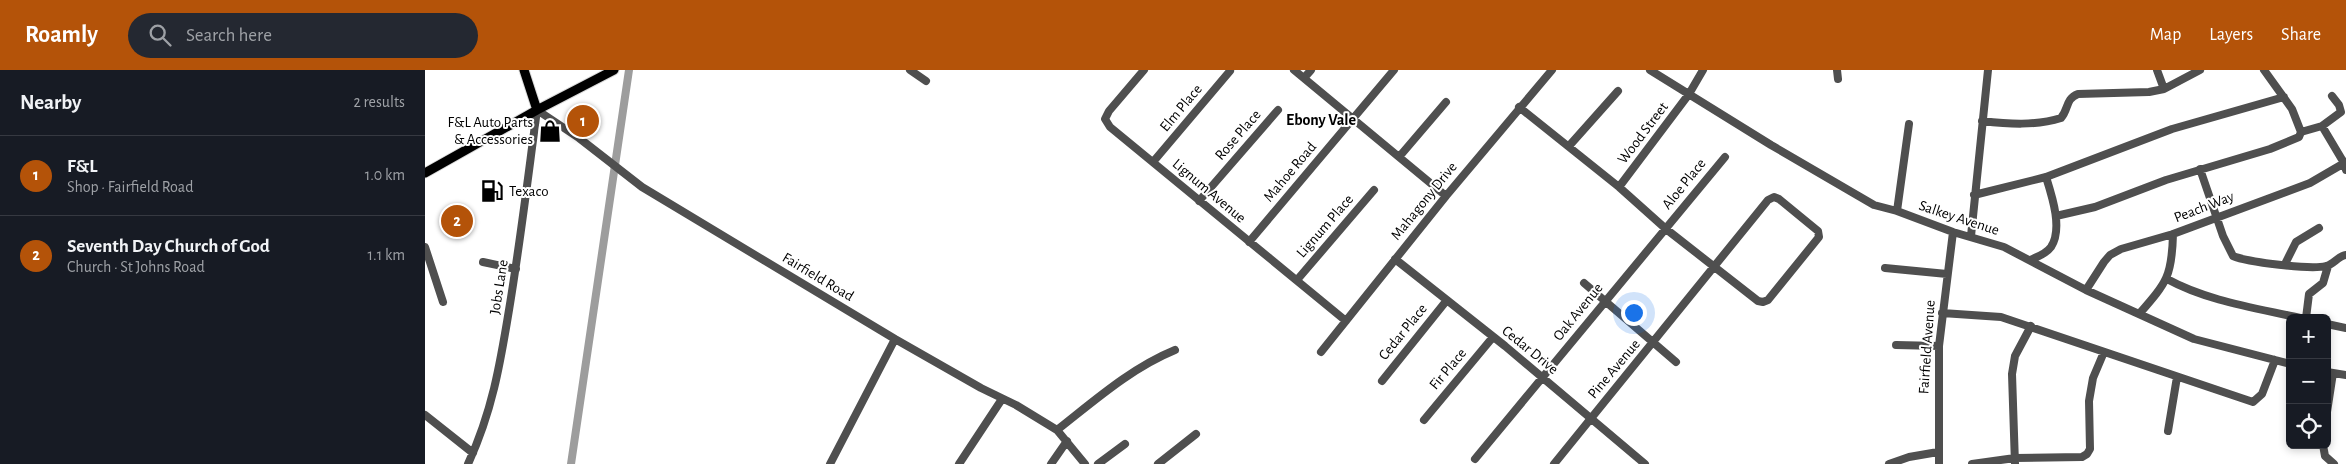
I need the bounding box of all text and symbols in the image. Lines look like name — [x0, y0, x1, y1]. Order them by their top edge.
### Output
search box — [128, 13, 478, 58]
icon: search — [146, 21, 174, 49]
text: Roamly — [25, 23, 98, 47]
text: Search here — [186, 26, 272, 45]
text: Map — [2150, 26, 2181, 44]
text: Layers — [2209, 26, 2253, 44]
text: Share — [2281, 26, 2321, 44]
street label: Elm Place — [1157, 81, 1205, 134]
text: Nearby — [20, 92, 81, 113]
text: 2 results — [353, 94, 405, 110]
street label: Wood Street — [1615, 99, 1671, 167]
pin: 1 — [567, 102, 599, 140]
street label: Rose Place — [1212, 107, 1264, 163]
district label: Ebony Vale — [1286, 112, 1357, 129]
place label: F&L Auto Parts & Accessories — [448, 115, 533, 147]
shop icon: F&L Auto Parts & Accessories — [537, 118, 563, 144]
street label: Mahoe Road — [1261, 139, 1319, 205]
street label: Lignum Avenue — [1169, 156, 1249, 226]
street label: Aloe Place — [1659, 156, 1709, 212]
text: F&L — [67, 157, 97, 176]
street label: Mahagony Drive — [1388, 159, 1460, 243]
text: 1 — [33, 167, 39, 183]
text: 1.0 km — [365, 167, 405, 183]
fuel station icon: Texaco — [479, 178, 505, 204]
text: Shop · Fairfield Road — [67, 179, 194, 195]
place label: Texaco — [509, 184, 549, 199]
street label: Peach Way — [2172, 189, 2237, 225]
street label: Lignum Place — [1294, 192, 1356, 260]
street label: Salkey Avenue — [1917, 198, 2001, 238]
pin: 2 — [441, 202, 473, 240]
text: Seventh Day Church of God — [67, 237, 270, 256]
text: 2 — [32, 247, 40, 263]
text: 1.1 km — [368, 247, 405, 263]
street label: Fairfield Road — [780, 250, 857, 304]
text: Church · St Johns Road — [67, 259, 205, 275]
street label: Jobs Lane — [487, 259, 511, 315]
street label: Oak Avenue — [1550, 280, 1606, 344]
street label: Fairfield Avenue — [1916, 299, 1938, 395]
your location — [1621, 300, 1647, 326]
street label: Cedar Place — [1376, 301, 1430, 363]
map controls — [2286, 314, 2331, 449]
button: + — [2286, 314, 2331, 359]
street label: Cedar Drive — [1499, 323, 1561, 377]
street label: Pine Avenue — [1585, 336, 1643, 402]
street label: Fir Place — [1427, 346, 1469, 392]
button: − — [2286, 359, 2331, 404]
button: locate — [2286, 404, 2331, 449]

